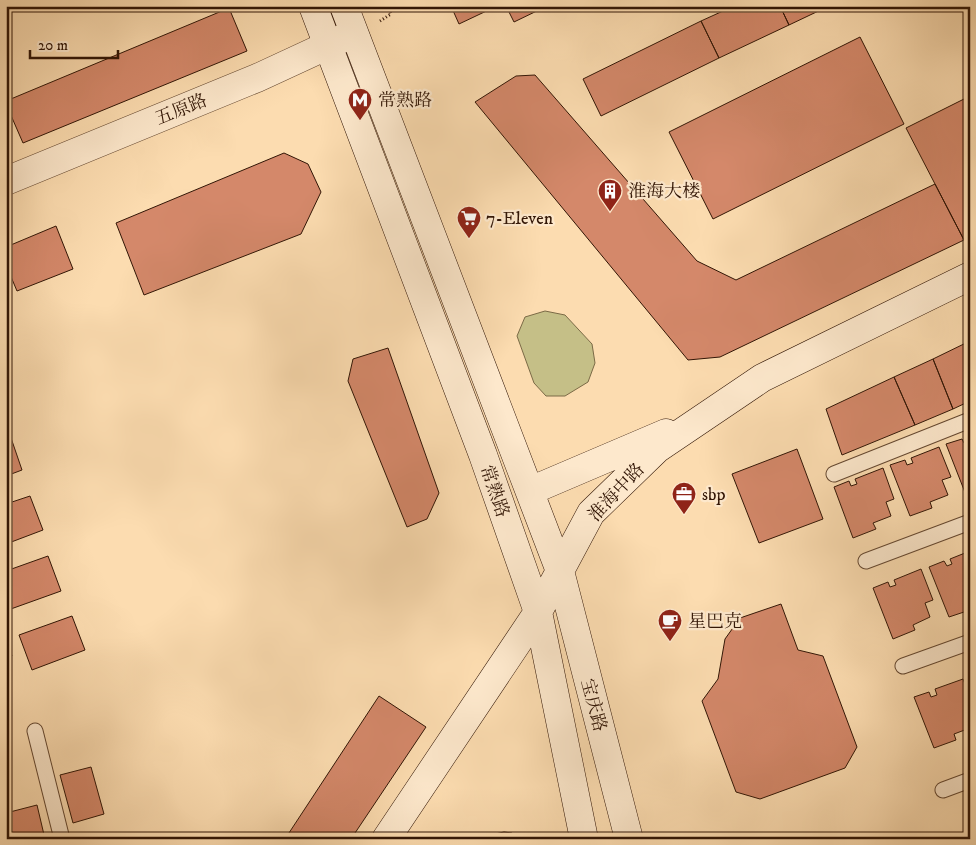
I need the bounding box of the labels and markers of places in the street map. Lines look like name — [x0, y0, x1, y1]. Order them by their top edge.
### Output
metro station icon: 常熟路 — [347, 87, 373, 121]
place label: 常熟路 — [378, 90, 432, 112]
building icon: 淮海大楼 — [597, 178, 623, 212]
place label: 淮海大楼 — [628, 181, 700, 203]
supermarket icon: 7-Eleven — [456, 205, 482, 239]
place label: 7-Eleven — [486, 208, 554, 230]
office icon: sbp — [671, 481, 697, 515]
place label: sbp — [702, 484, 725, 506]
cafe icon: 星巴克 — [657, 608, 683, 642]
place label: 星巴克 — [688, 611, 742, 633]

